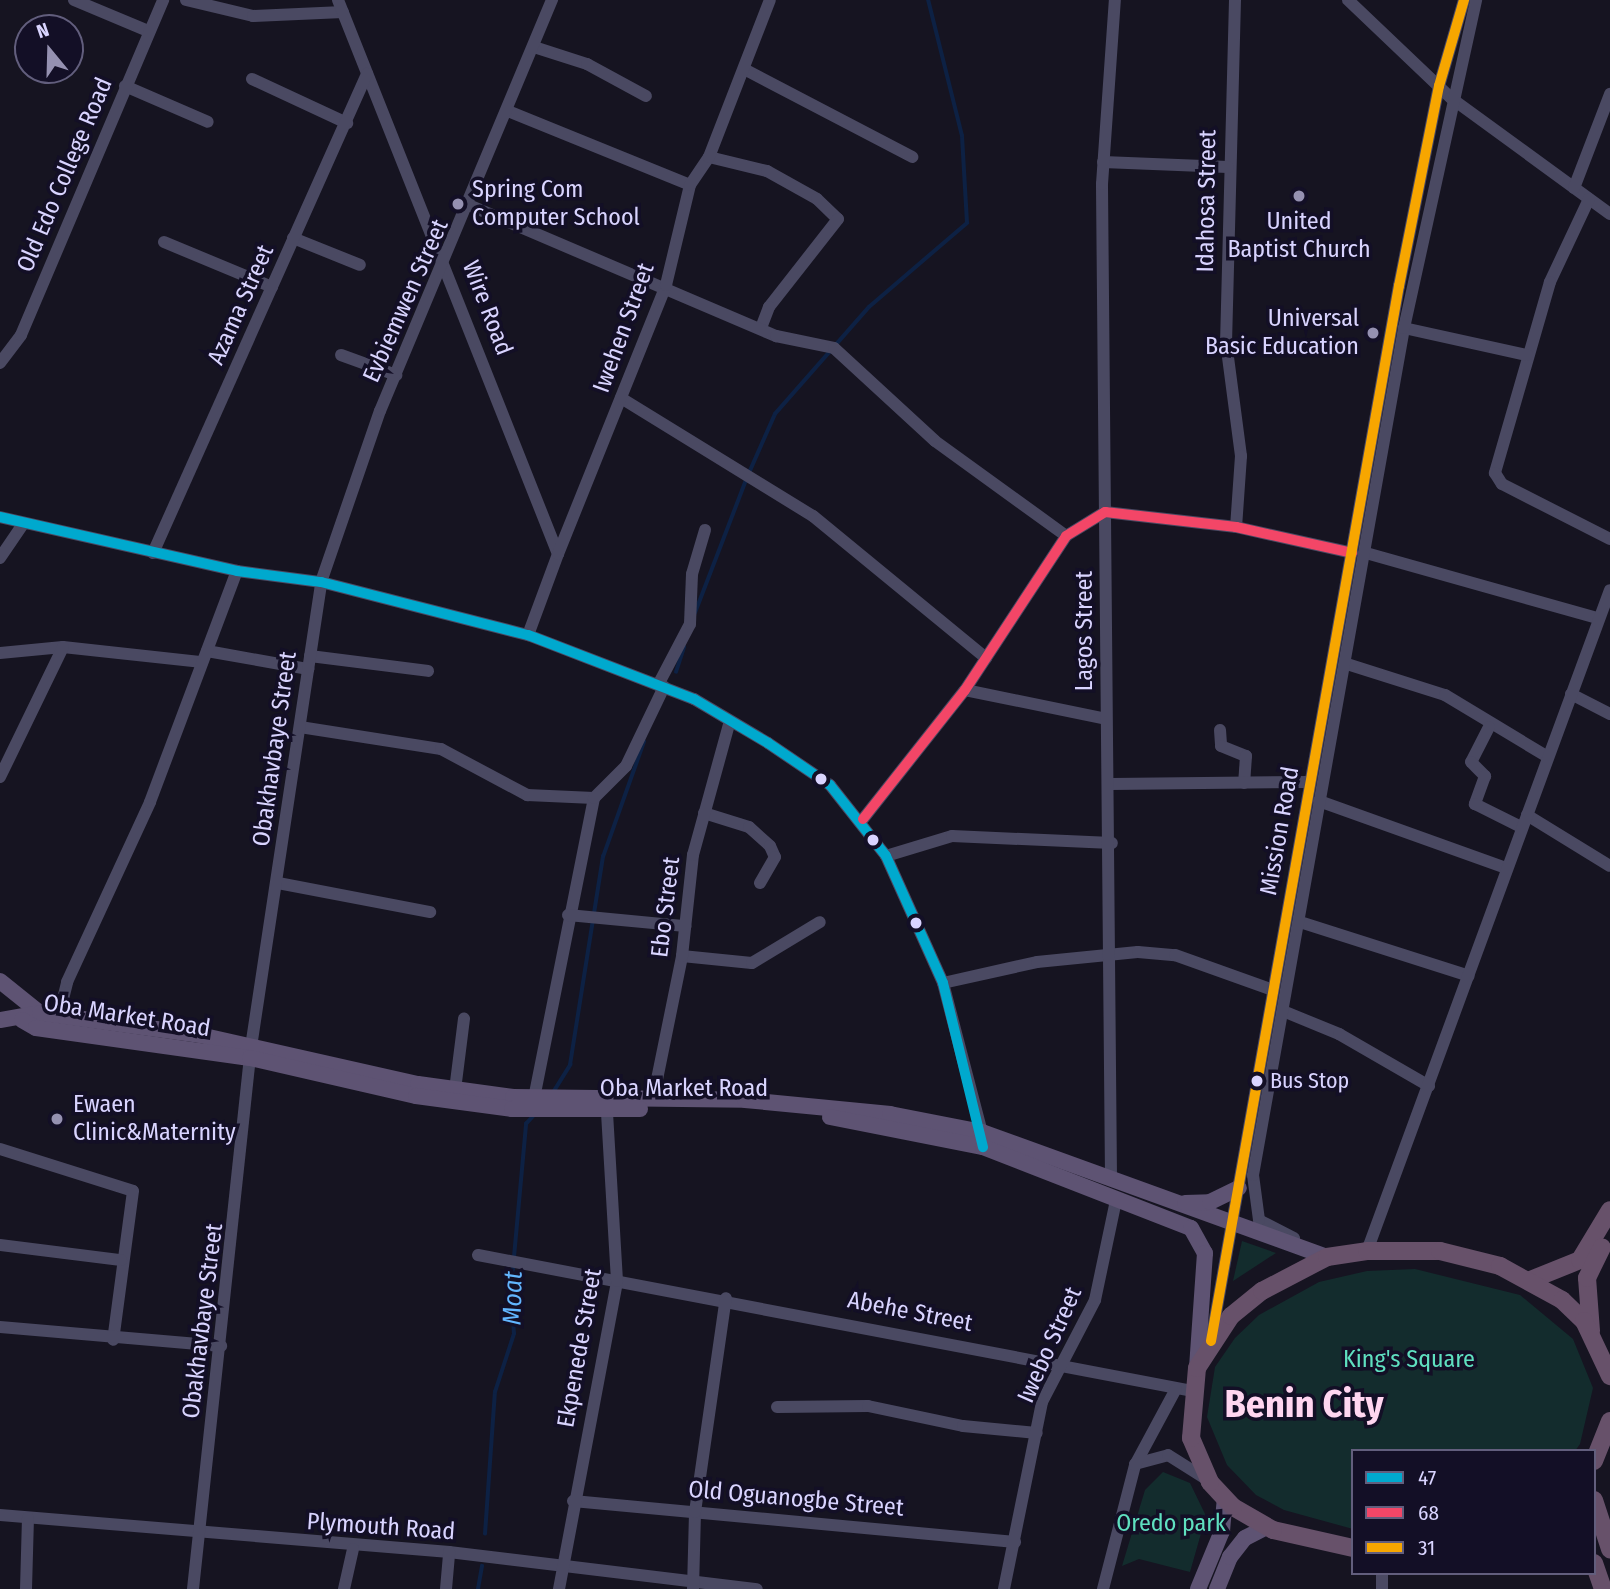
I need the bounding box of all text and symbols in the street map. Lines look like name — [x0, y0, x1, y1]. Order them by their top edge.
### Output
north arrow — [14, 14, 84, 84]
text: N — [34, 18, 52, 43]
street label: Old Edo College Road — [11, 73, 119, 277]
street label: Idahosa Street — [1191, 129, 1223, 273]
place label: Spring Com Computer School — [472, 176, 640, 232]
marker: United Baptist Church — [1291, 188, 1307, 204]
marker: Spring Com Computer School — [450, 196, 466, 212]
place label: United Baptist Church — [1227, 208, 1371, 264]
street label: Evbiemwen Street — [357, 215, 455, 387]
street label: Azama Street — [202, 240, 280, 370]
street label: Wire Road — [456, 257, 518, 359]
street label: Iwehen Street — [587, 259, 661, 397]
place label: Universal Basic Education — [1205, 305, 1359, 361]
marker: Universal Basic Education — [1365, 325, 1381, 341]
street label: Lagos Street — [1071, 571, 1099, 691]
street label: Obakhavbaye Street — [247, 650, 303, 848]
street label: Mission Road — [1255, 764, 1305, 898]
unlabelled marker — [814, 772, 828, 786]
unlabelled marker — [866, 833, 880, 847]
street label: Ebo Street — [646, 855, 686, 959]
unlabelled marker — [909, 916, 923, 930]
street label: Oba Market Road — [42, 989, 212, 1043]
place label: Bus Stop — [1270, 1068, 1349, 1094]
marker: Bus Stop — [1250, 1074, 1264, 1088]
street label: Oba Market Road — [600, 1075, 768, 1103]
place label: Ewaen Clinic&Maternity — [73, 1091, 236, 1147]
marker: Ewaen Clinic&Maternity — [47, 1109, 67, 1129]
street label: Obakhavbaye Street — [177, 1222, 229, 1420]
street label: Ekpenede Street — [552, 1266, 608, 1430]
water label: Moat — [497, 1271, 529, 1325]
street label: Iwebo Street — [1012, 1283, 1088, 1407]
street label: Abehe Street — [845, 1286, 975, 1338]
park label: King's Square — [1343, 1346, 1475, 1374]
district label: Benin City — [1224, 1382, 1384, 1428]
legend — [1351, 1449, 1596, 1575]
text: 47 — [1418, 1465, 1436, 1491]
street label: Old Oguanogbe Street — [687, 1475, 905, 1523]
text: 68 — [1418, 1500, 1439, 1526]
street label: Plymouth Road — [306, 1507, 456, 1547]
park label: Oredo park — [1116, 1510, 1226, 1538]
text: 31 — [1418, 1535, 1435, 1561]

